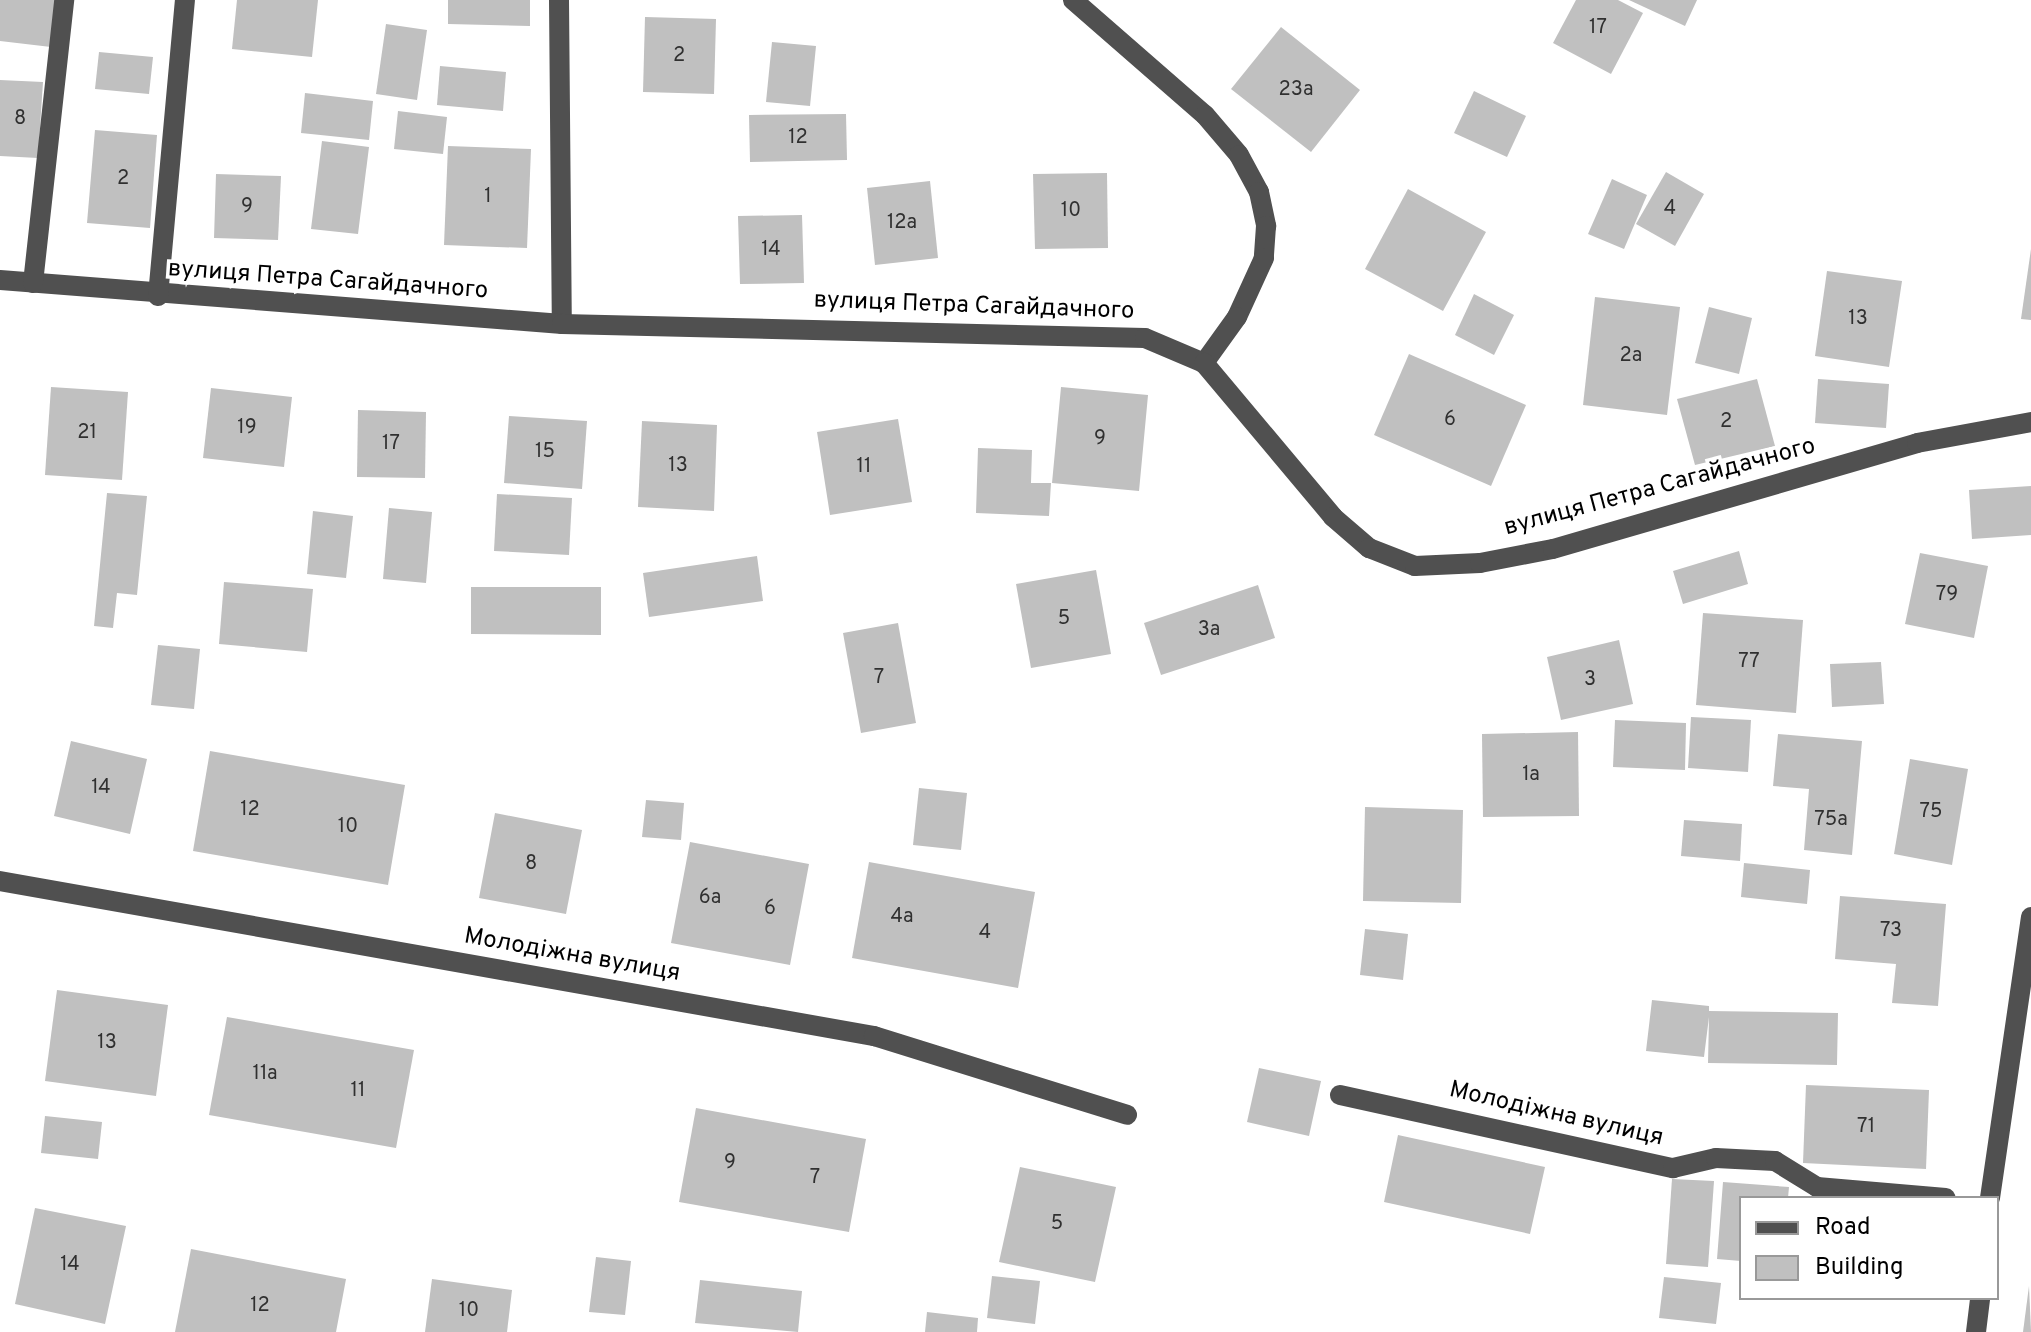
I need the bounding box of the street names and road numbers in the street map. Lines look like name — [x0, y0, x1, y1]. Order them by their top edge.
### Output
street label: вулиця Петра Сагайдачного — [167, 255, 489, 307]
street label: вулиця Петра Сагайдачного — [813, 287, 1135, 327]
street label: вулиця Петра Сагайдачного — [1501, 433, 1819, 543]
street label: Молодіжна вулиця — [462, 923, 682, 989]
street label: Молодіжна вулиця — [1446, 1076, 1666, 1154]

